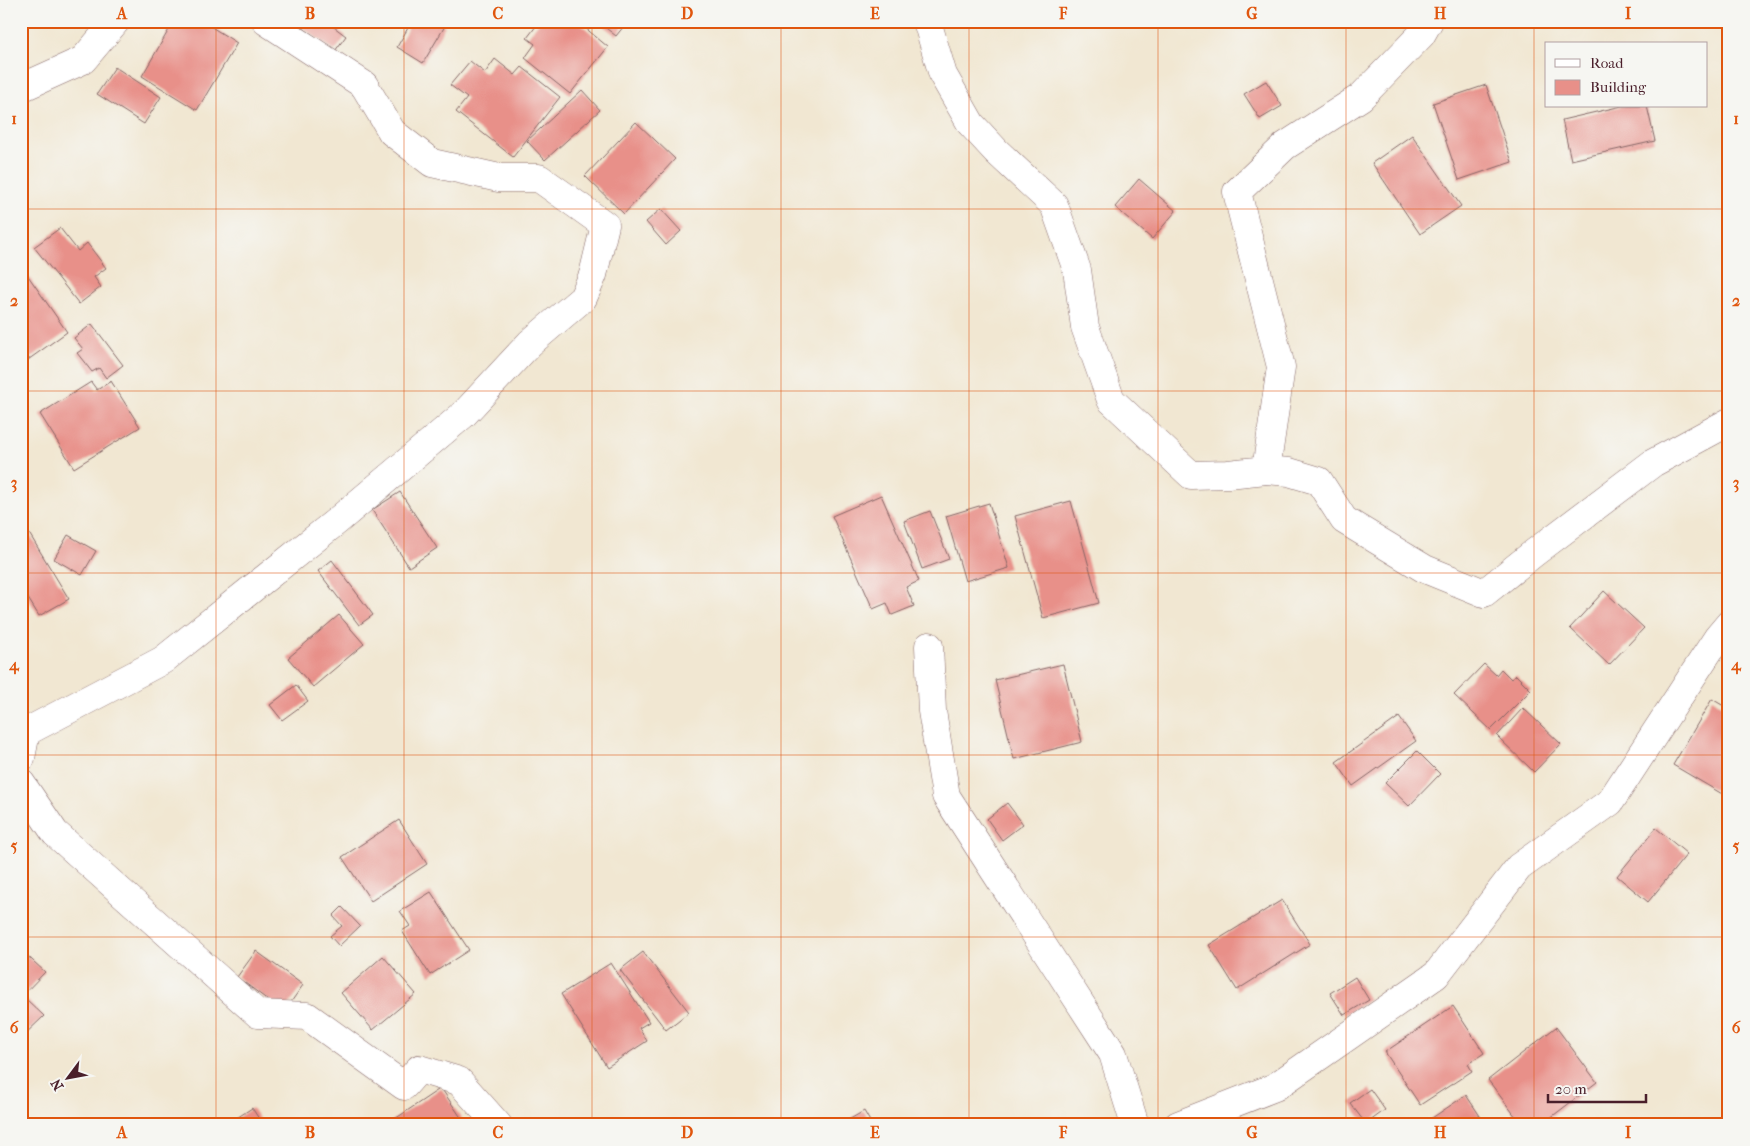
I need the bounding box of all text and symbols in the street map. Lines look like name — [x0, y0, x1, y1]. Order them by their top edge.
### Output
text: A — [116, 4, 128, 23]
text: B — [305, 4, 315, 23]
text: C — [493, 4, 504, 23]
text: D — [681, 4, 693, 23]
text: E — [870, 4, 880, 23]
text: F — [1058, 4, 1068, 23]
text: G — [1246, 4, 1258, 23]
text: H — [1434, 4, 1447, 23]
text: I — [1625, 4, 1632, 23]
legend — [1545, 42, 1708, 108]
text: Road — [1590, 54, 1624, 72]
text: Building — [1590, 78, 1647, 96]
text: 1 — [11, 109, 17, 128]
text: 1 — [1733, 109, 1739, 128]
text: 2 — [10, 291, 18, 310]
text: 2 — [1732, 291, 1740, 310]
text: 3 — [11, 473, 17, 493]
text: 3 — [1733, 473, 1739, 493]
text: 4 — [8, 655, 20, 675]
text: 4 — [1730, 655, 1742, 675]
text: 5 — [11, 836, 18, 855]
text: 5 — [1733, 836, 1740, 855]
text: 6 — [10, 1018, 19, 1037]
text: 6 — [1732, 1018, 1741, 1037]
north arrow — [42, 1054, 92, 1104]
scale bar — [1548, 1071, 1645, 1103]
text: N — [47, 1075, 67, 1094]
text: 20 m — [1555, 1080, 1587, 1098]
text: A — [116, 1123, 128, 1142]
text: B — [305, 1123, 315, 1142]
text: C — [493, 1123, 504, 1142]
text: D — [681, 1123, 693, 1142]
text: E — [870, 1123, 880, 1142]
text: F — [1058, 1123, 1068, 1142]
text: G — [1246, 1123, 1258, 1142]
text: H — [1434, 1123, 1447, 1142]
text: I — [1625, 1123, 1632, 1142]

